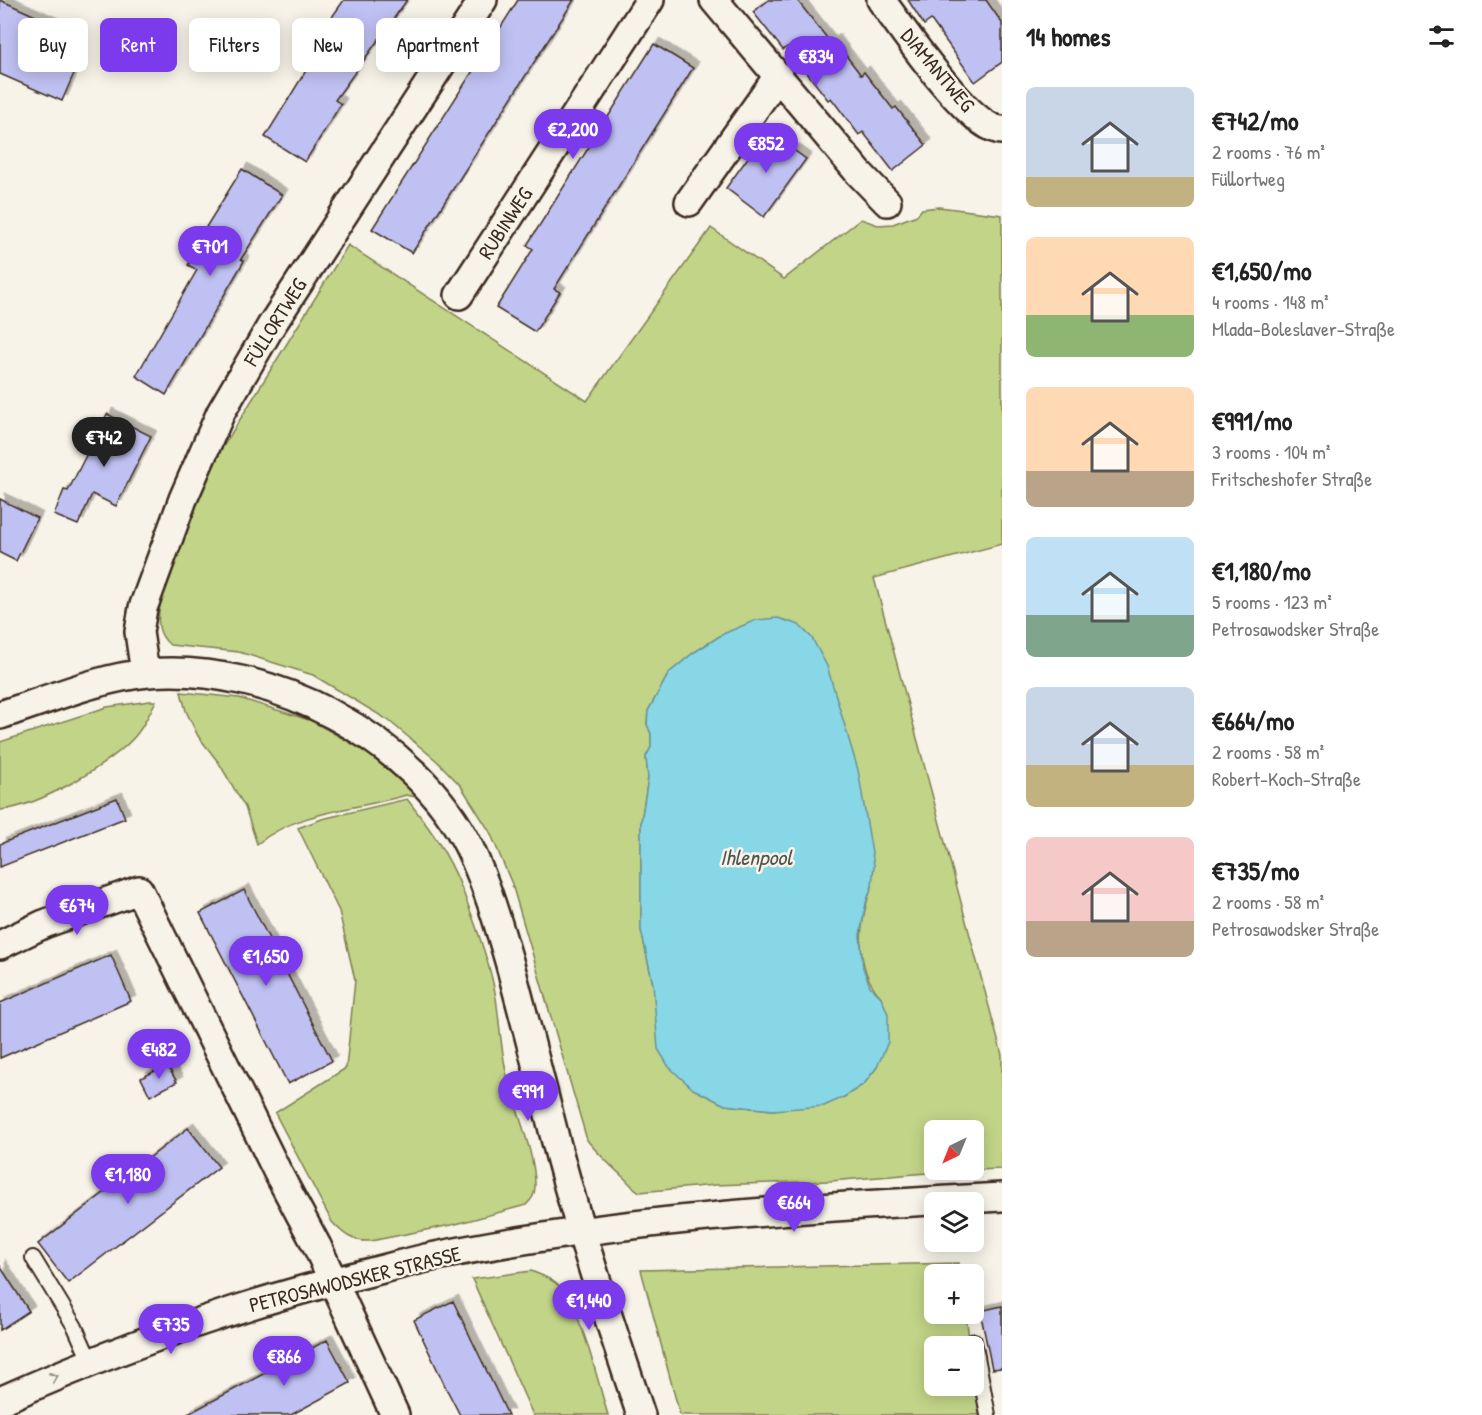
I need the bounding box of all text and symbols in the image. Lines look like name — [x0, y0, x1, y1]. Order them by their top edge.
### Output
chip: Buy — [18, 18, 88, 72]
chip: Rent — [100, 18, 177, 72]
chip: Filters — [189, 18, 280, 72]
chip: New — [292, 18, 364, 72]
chip: Apartment — [376, 18, 500, 72]
text: 14 homes — [1026, 19, 1111, 54]
icon: filters — [1425, 20, 1458, 53]
street label: DIAMANTWEG — [894, 22, 982, 118]
pin: €834 — [780, 36, 852, 87]
text: €834 — [799, 42, 833, 69]
text: €742/mo — [1212, 103, 1298, 138]
pin: €2,200 — [524, 109, 622, 160]
icon: home — [1074, 111, 1146, 183]
text: €2,200 — [548, 115, 598, 142]
pin: €852 — [730, 123, 802, 174]
text: €852 — [748, 129, 784, 156]
text: 2 rooms · 76 m² — [1212, 138, 1325, 165]
text: Füllortweg — [1212, 165, 1285, 192]
street label: RUBINWEG — [471, 181, 539, 265]
pin: €701 — [174, 226, 246, 277]
text: €701 — [192, 232, 228, 259]
text: €1,650/mo — [1212, 253, 1311, 288]
icon: home — [1074, 261, 1146, 333]
street label: FÜLLORTWEG — [236, 273, 313, 372]
text: 4 rooms · 148 m² — [1212, 288, 1329, 315]
text: Mlada-Boleslaver-Straße — [1212, 315, 1395, 342]
text: €991/mo — [1212, 403, 1292, 438]
icon: home — [1074, 411, 1146, 483]
pin: €742 — [68, 417, 140, 468]
text: €742 — [86, 423, 122, 450]
text: 3 rooms · 104 m² — [1212, 438, 1330, 465]
text: Fritscheshofer Straße — [1212, 465, 1372, 492]
text: €1,180/mo — [1212, 553, 1311, 588]
icon: home — [1074, 561, 1146, 633]
text: 5 rooms · 123 m² — [1212, 588, 1332, 615]
text: Petrosawodsker Straße — [1212, 615, 1379, 642]
text: €664/mo — [1212, 703, 1294, 738]
icon: home — [1074, 711, 1146, 783]
text: 2 rooms · 58 m² — [1212, 738, 1324, 765]
text: Robert-Koch-Straße — [1212, 765, 1361, 792]
water label: Ihlenpool — [720, 842, 793, 872]
text: €735/mo — [1212, 853, 1299, 888]
icon: home — [1074, 861, 1146, 933]
pin: €674 — [41, 885, 113, 936]
text: 2 rooms · 58 m² — [1212, 888, 1324, 915]
text: €674 — [60, 891, 95, 918]
text: Petrosawodsker Straße — [1212, 915, 1379, 942]
pin: €1,650 — [217, 936, 315, 987]
text: €1,650 — [243, 942, 289, 969]
pin: €482 — [123, 1029, 195, 1080]
text: €482 — [141, 1035, 177, 1062]
pin: €991 — [492, 1071, 564, 1122]
text: €991 — [512, 1077, 544, 1104]
north arrow — [924, 1120, 984, 1180]
map controls — [924, 1120, 984, 1396]
pin: €1,180 — [79, 1154, 177, 1205]
text: €1,180 — [105, 1160, 151, 1187]
pin: €664 — [758, 1182, 830, 1233]
text: €664 — [777, 1188, 811, 1215]
button: layers — [924, 1192, 984, 1252]
street label: PETROSAWODSKER STRASSE — [246, 1239, 464, 1319]
button: + — [924, 1264, 984, 1324]
pin: €1,440 — [540, 1280, 638, 1331]
text: €1,440 — [567, 1286, 611, 1313]
pin: €735 — [135, 1304, 207, 1355]
text: €735 — [153, 1310, 189, 1337]
pin: €866 — [248, 1336, 320, 1387]
button: − — [924, 1336, 984, 1396]
text: €866 — [267, 1342, 301, 1369]
one-way arrow — [47, 1372, 58, 1384]

